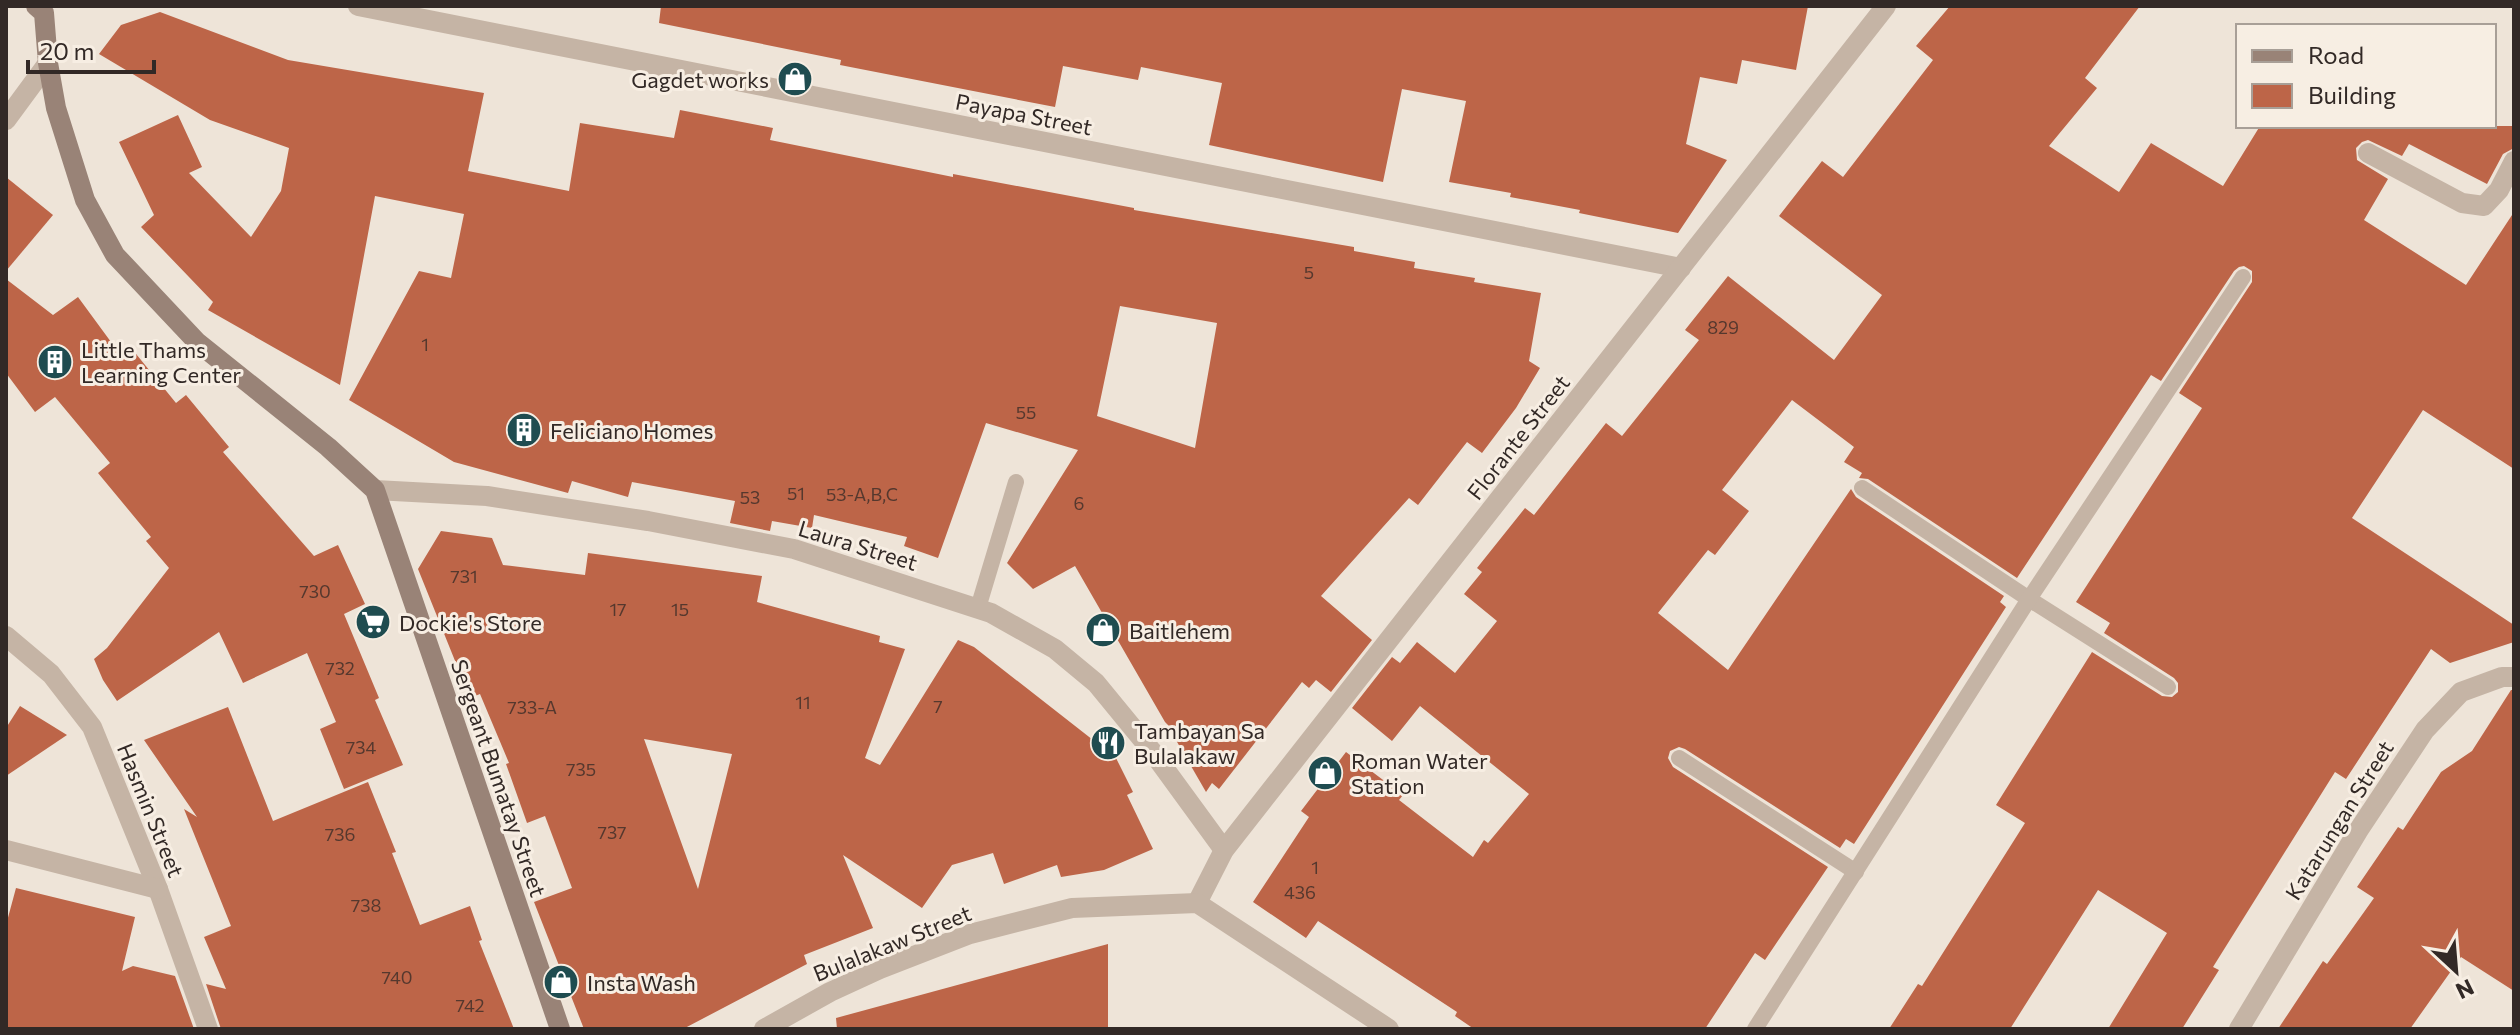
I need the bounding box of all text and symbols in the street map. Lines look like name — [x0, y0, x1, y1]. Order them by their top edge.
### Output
scale bar — [28, 24, 154, 74]
legend — [2236, 24, 2496, 128]
text: 20 m — [40, 36, 94, 65]
text: Road — [2308, 40, 2364, 69]
shop icon: Gagdet works — [776, 60, 814, 98]
place label: Gagdet works — [631, 66, 769, 93]
text: Building — [2308, 80, 2396, 109]
street label: Payapa Street — [953, 88, 1095, 140]
house number: 5 — [1304, 261, 1314, 283]
house number: 829 — [1707, 316, 1739, 338]
house number: 1 — [421, 333, 429, 355]
place label: Little Thams Learning Center — [81, 336, 241, 388]
building icon: Little Thams Learning Center — [36, 343, 74, 381]
street label: Florante Street — [1461, 369, 1575, 505]
house number: 55 — [1016, 401, 1036, 423]
building icon: Feliciano Homes — [505, 411, 543, 449]
place label: Feliciano Homes — [550, 417, 713, 444]
house number: 51 — [787, 482, 805, 504]
house number: 53-A,B,C — [826, 483, 898, 505]
house number: 53 — [740, 486, 760, 508]
house number: 6 — [1074, 492, 1084, 514]
street label: Laura Street — [795, 514, 921, 576]
house number: 731 — [450, 565, 478, 587]
house number: 730 — [299, 580, 331, 602]
house number: 17 — [609, 598, 627, 620]
house number: 15 — [671, 598, 689, 620]
supermarket icon: Dockie's Store — [354, 603, 392, 641]
place label: Dockie's Store — [399, 609, 542, 636]
shop icon: Baitlehem — [1084, 611, 1122, 649]
place label: Baitlehem — [1129, 617, 1230, 644]
street label: Sergeant Bumatay Street — [446, 656, 552, 900]
house number: 732 — [325, 657, 355, 679]
house number: 11 — [795, 691, 811, 713]
house number: 7 — [933, 695, 943, 717]
house number: 733-A — [507, 696, 557, 718]
place label: Tambayan Sa Bulalakaw — [1134, 717, 1265, 769]
restaurant icon: Tambayan Sa Bulalakaw — [1089, 724, 1127, 762]
street label: Katarungan Street — [2279, 735, 2399, 905]
house number: 734 — [346, 736, 376, 758]
street label: Hasmin Street — [112, 739, 190, 881]
place label: Roman Water Station — [1351, 747, 1488, 799]
shop icon: Roman Water Station — [1306, 754, 1344, 792]
house number: 735 — [566, 758, 596, 780]
house number: 737 — [597, 821, 627, 843]
house number: 736 — [325, 823, 355, 845]
house number: 1 — [1311, 856, 1319, 878]
house number: 436 — [1284, 881, 1316, 903]
house number: 738 — [351, 894, 381, 916]
street label: Bulalakaw Street — [809, 899, 975, 987]
north arrow — [2416, 931, 2496, 1011]
shop icon: Insta Wash — [542, 963, 580, 1001]
house number: 740 — [382, 966, 412, 988]
place label: Insta Wash — [587, 969, 696, 996]
text: N — [2452, 974, 2478, 1005]
house number: 742 — [456, 994, 484, 1016]

